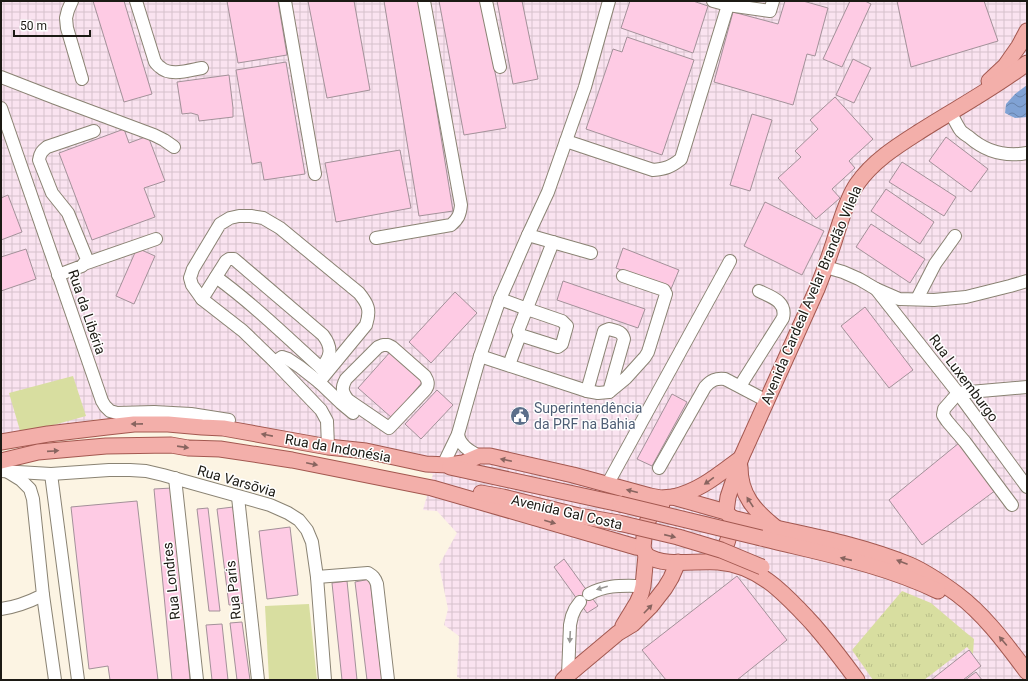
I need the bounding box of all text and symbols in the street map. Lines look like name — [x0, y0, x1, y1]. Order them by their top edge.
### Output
scale bar — [14, 12, 90, 38]
text: 50 m — [20, 19, 47, 33]
street label: Avenida Cardeal Avelar Brandão Vilela — [758, 183, 864, 407]
street label: Rua da Libéria — [65, 268, 109, 356]
street label: Rua Luxemburgo — [926, 331, 1002, 425]
place label: Superintendência da PRF na Bahia — [534, 400, 642, 432]
public building icon: Superintendência da PRF na Bahia — [509, 405, 531, 427]
one-way arrow — [130, 421, 143, 427]
street label: Rua da Indonésia — [284, 431, 392, 465]
one-way arrow — [260, 432, 273, 438]
one-way arrow — [177, 444, 189, 450]
one-way arrow — [47, 447, 59, 454]
one-way arrow — [500, 456, 512, 462]
street label: Rua Varsōvia — [196, 462, 278, 500]
one-way arrow — [306, 462, 318, 468]
one-way arrow — [704, 477, 714, 485]
one-way arrow — [626, 488, 638, 494]
street label: Avenida Gal Costa — [510, 491, 624, 533]
one-way arrow — [746, 497, 754, 507]
one-way arrow — [545, 519, 557, 525]
one-way arrow — [664, 533, 676, 539]
street label: Rua Londres — [159, 541, 183, 621]
one-way arrow — [840, 556, 852, 562]
one-way arrow — [896, 559, 908, 565]
street label: Rua Paris — [222, 560, 244, 620]
one-way arrow — [596, 586, 608, 592]
one-way arrow — [643, 604, 653, 614]
one-way arrow — [566, 631, 573, 644]
one-way arrow — [999, 636, 1008, 647]

